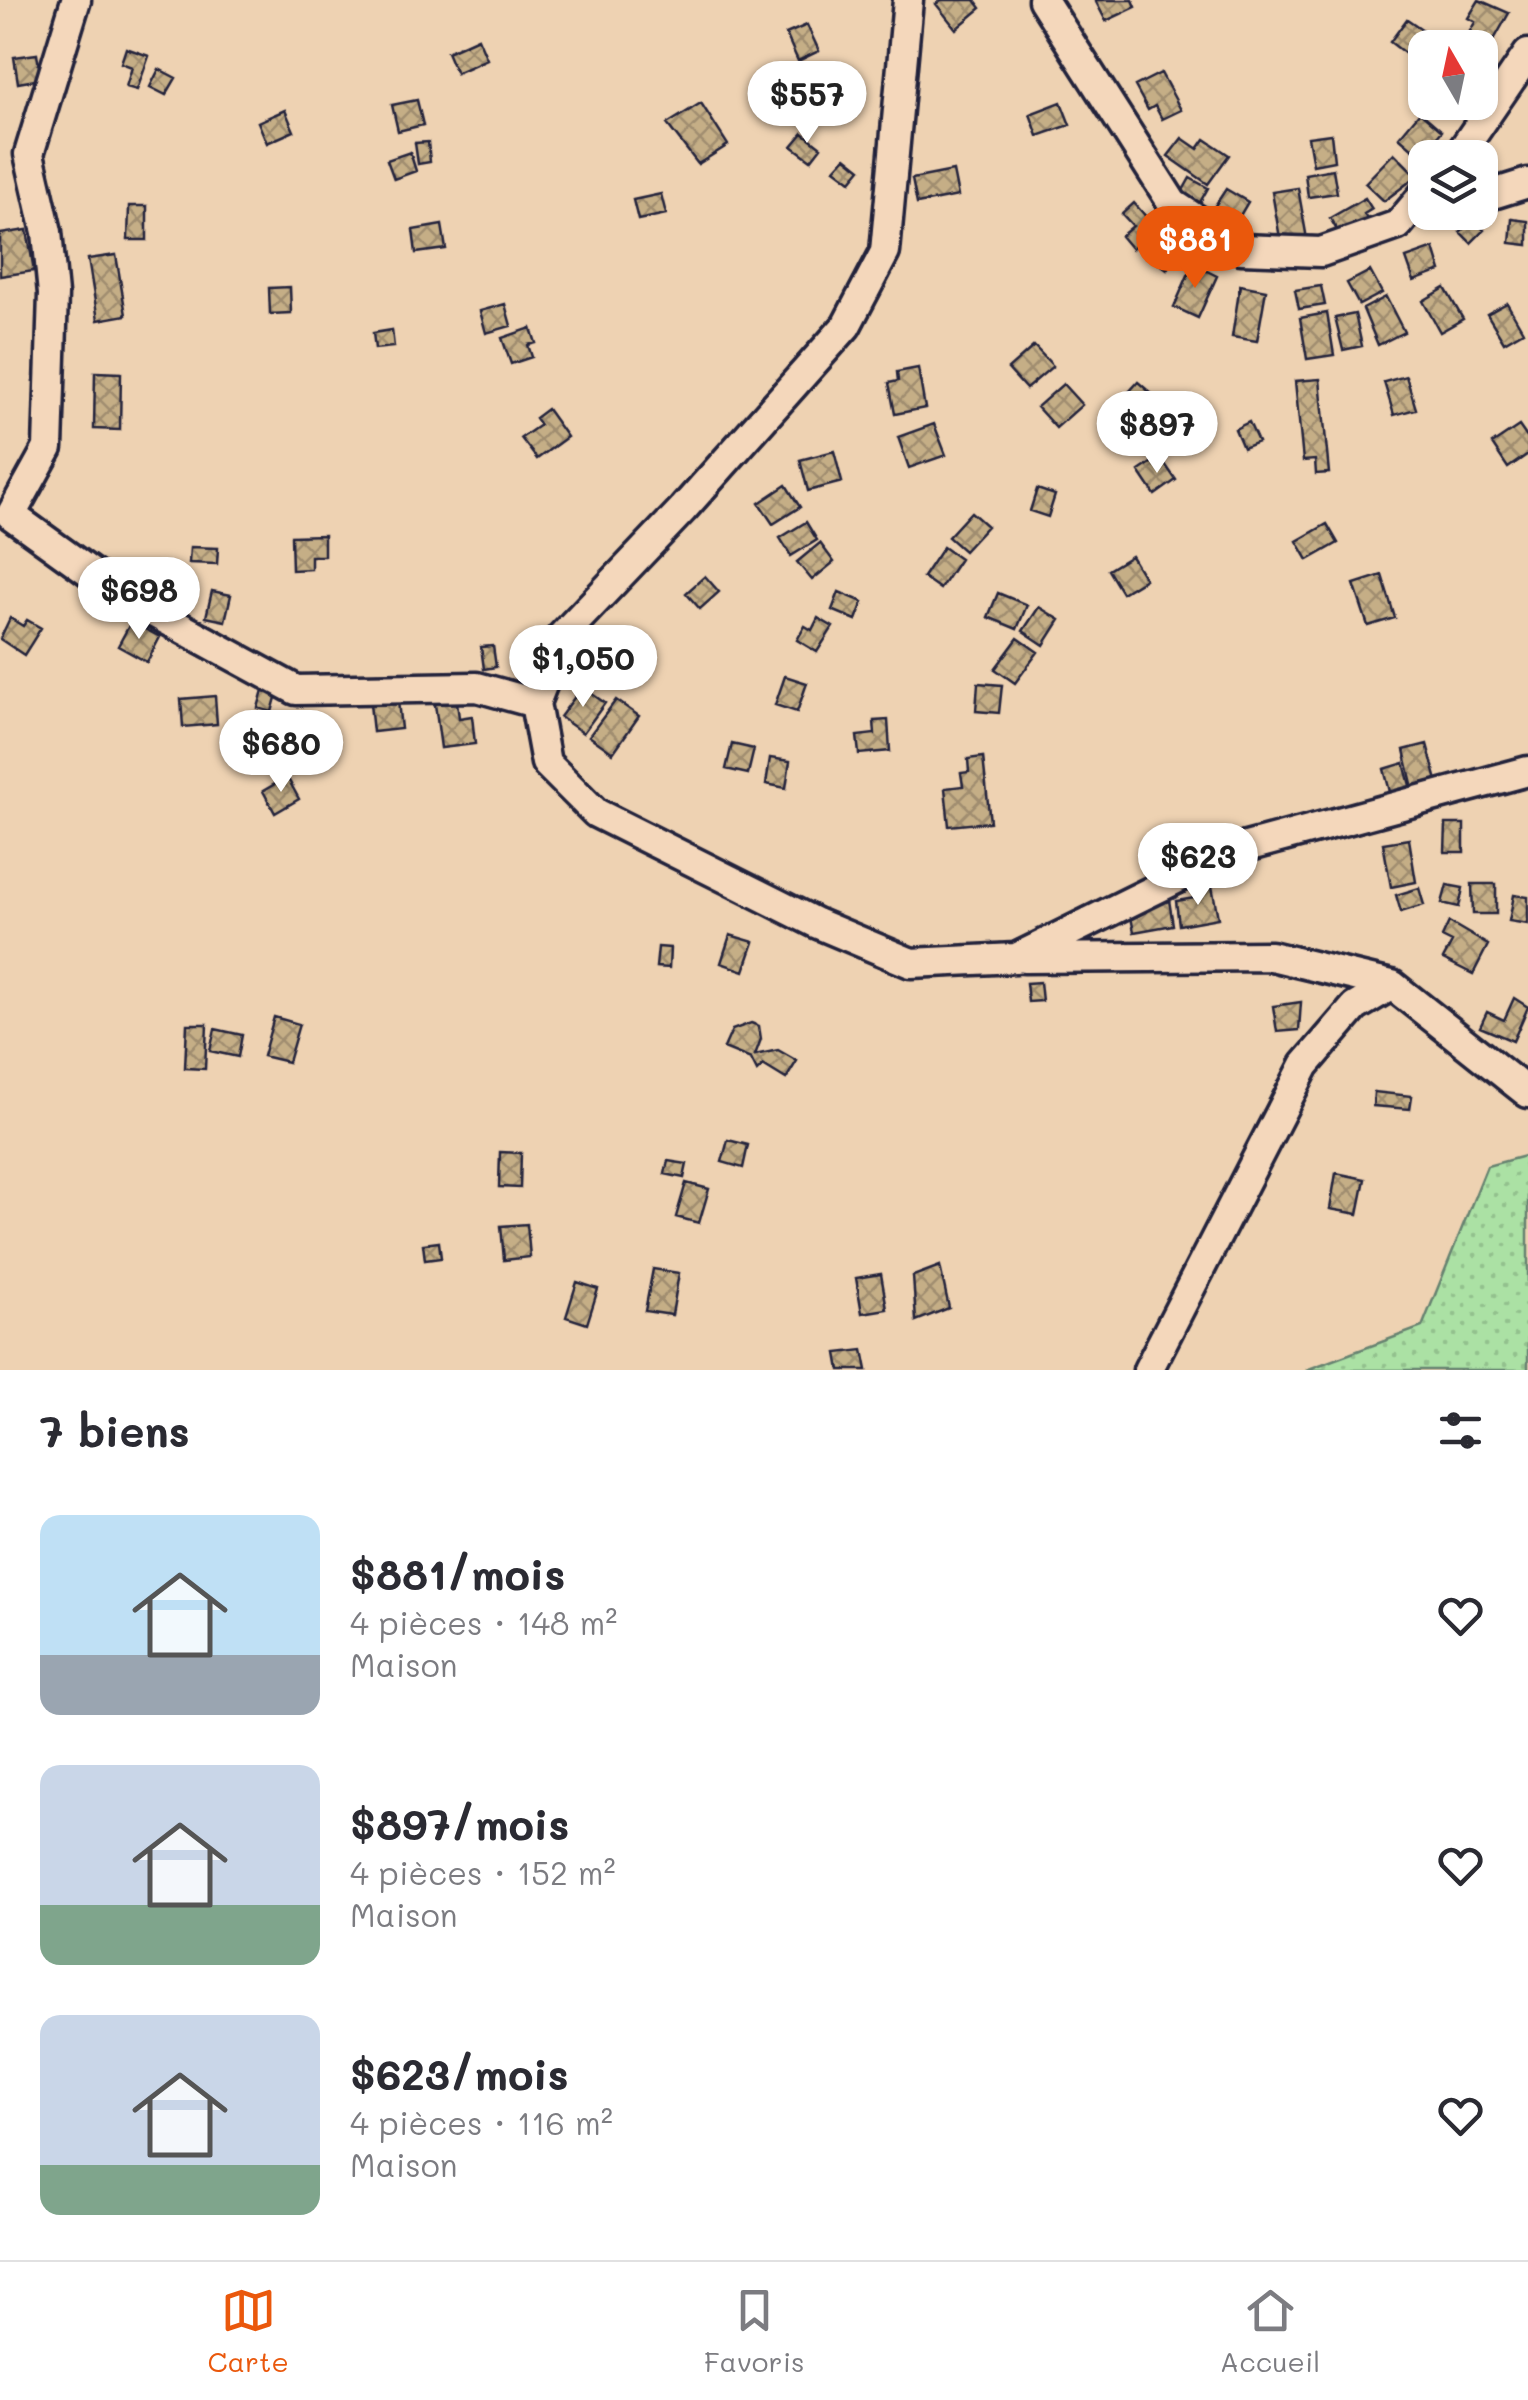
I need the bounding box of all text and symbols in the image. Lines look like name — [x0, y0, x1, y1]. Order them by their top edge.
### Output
north arrow — [1408, 30, 1498, 120]
map controls — [1408, 30, 1498, 230]
pin: $557 — [748, 61, 866, 146]
text: $557 — [770, 72, 844, 114]
button: layers — [1408, 140, 1498, 230]
pin: $881 — [1136, 206, 1254, 291]
text: $881 — [1158, 217, 1232, 259]
pin: $897 — [1098, 391, 1216, 476]
text: $897 — [1119, 402, 1195, 444]
pin: $698 — [80, 557, 198, 642]
text: $698 — [100, 568, 178, 610]
pin: $1,050 — [502, 625, 664, 710]
text: $1,050 — [531, 636, 635, 678]
pin: $680 — [222, 710, 340, 795]
text: $680 — [241, 721, 321, 763]
pin: $623 — [1139, 823, 1257, 908]
text: $623 — [1160, 834, 1236, 876]
text: 7 biens — [40, 1403, 190, 1458]
icon: filters — [1433, 1403, 1488, 1458]
text: $881/mois — [350, 1546, 565, 1601]
icon: home — [120, 1555, 240, 1675]
icon: heart — [1433, 1588, 1488, 1643]
text: 4 pièces · 148 m² — [350, 1601, 617, 1643]
text: Maison — [350, 1643, 458, 1685]
text: $897/mois — [350, 1796, 569, 1851]
icon: home — [120, 1805, 240, 1925]
icon: heart — [1433, 1838, 1488, 1893]
text: 4 pièces · 152 m² — [350, 1851, 616, 1893]
text: Maison — [350, 1893, 458, 1935]
text: $623/mois — [350, 2046, 569, 2101]
icon: home — [120, 2055, 240, 2175]
icon: heart — [1433, 2088, 1488, 2143]
text: 4 pièces · 116 m² — [350, 2101, 613, 2143]
text: Maison — [350, 2143, 458, 2185]
tab: Carte — [208, 2283, 289, 2379]
tab: Favoris — [704, 2283, 805, 2379]
tab: Accueil — [1220, 2283, 1320, 2379]

